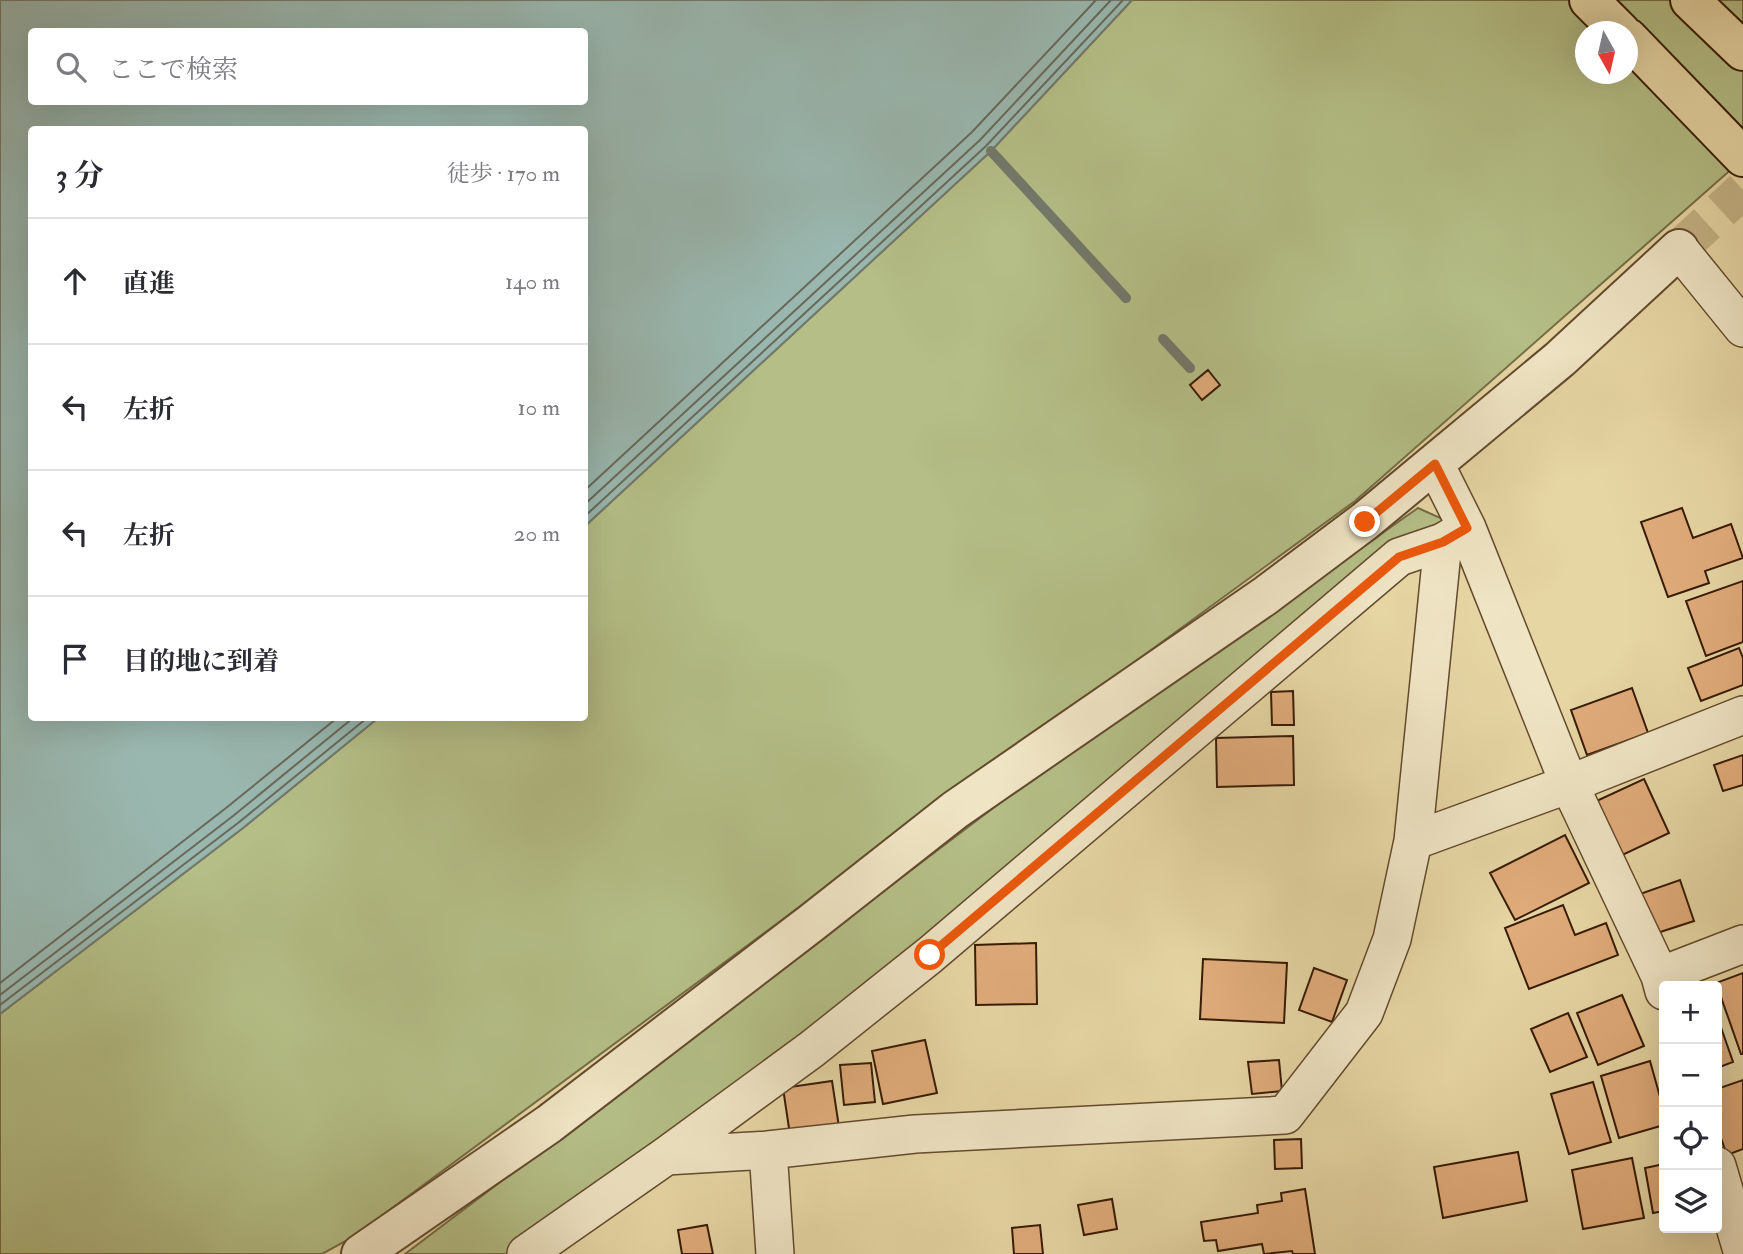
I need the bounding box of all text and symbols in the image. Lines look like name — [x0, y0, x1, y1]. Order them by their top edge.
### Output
north arrow — [1575, 21, 1638, 84]
search box — [28, 28, 588, 105]
icon: search — [52, 48, 90, 86]
text: ここで検索 — [108, 54, 238, 86]
text: 3 分 — [56, 157, 104, 194]
text: 徒歩 · 170 m — [447, 159, 560, 188]
icon: ahead — [56, 262, 94, 300]
text: 140 m — [505, 267, 560, 296]
text: 直進 — [123, 268, 175, 300]
icon: left — [56, 388, 94, 426]
text: 10 m — [517, 393, 560, 422]
text: 左折 — [123, 394, 175, 426]
route end — [1349, 506, 1380, 537]
icon: left — [56, 514, 94, 552]
text: 20 m — [514, 519, 560, 548]
text: 左折 — [123, 520, 175, 552]
icon: arrive — [56, 640, 94, 678]
text: 目的地に到着 — [123, 646, 279, 678]
route start — [914, 939, 945, 970]
map controls — [1659, 981, 1722, 1233]
button: + — [1659, 981, 1722, 1044]
button: − — [1659, 1044, 1722, 1107]
button: locate — [1659, 1107, 1722, 1170]
button: layers — [1659, 1170, 1722, 1233]

